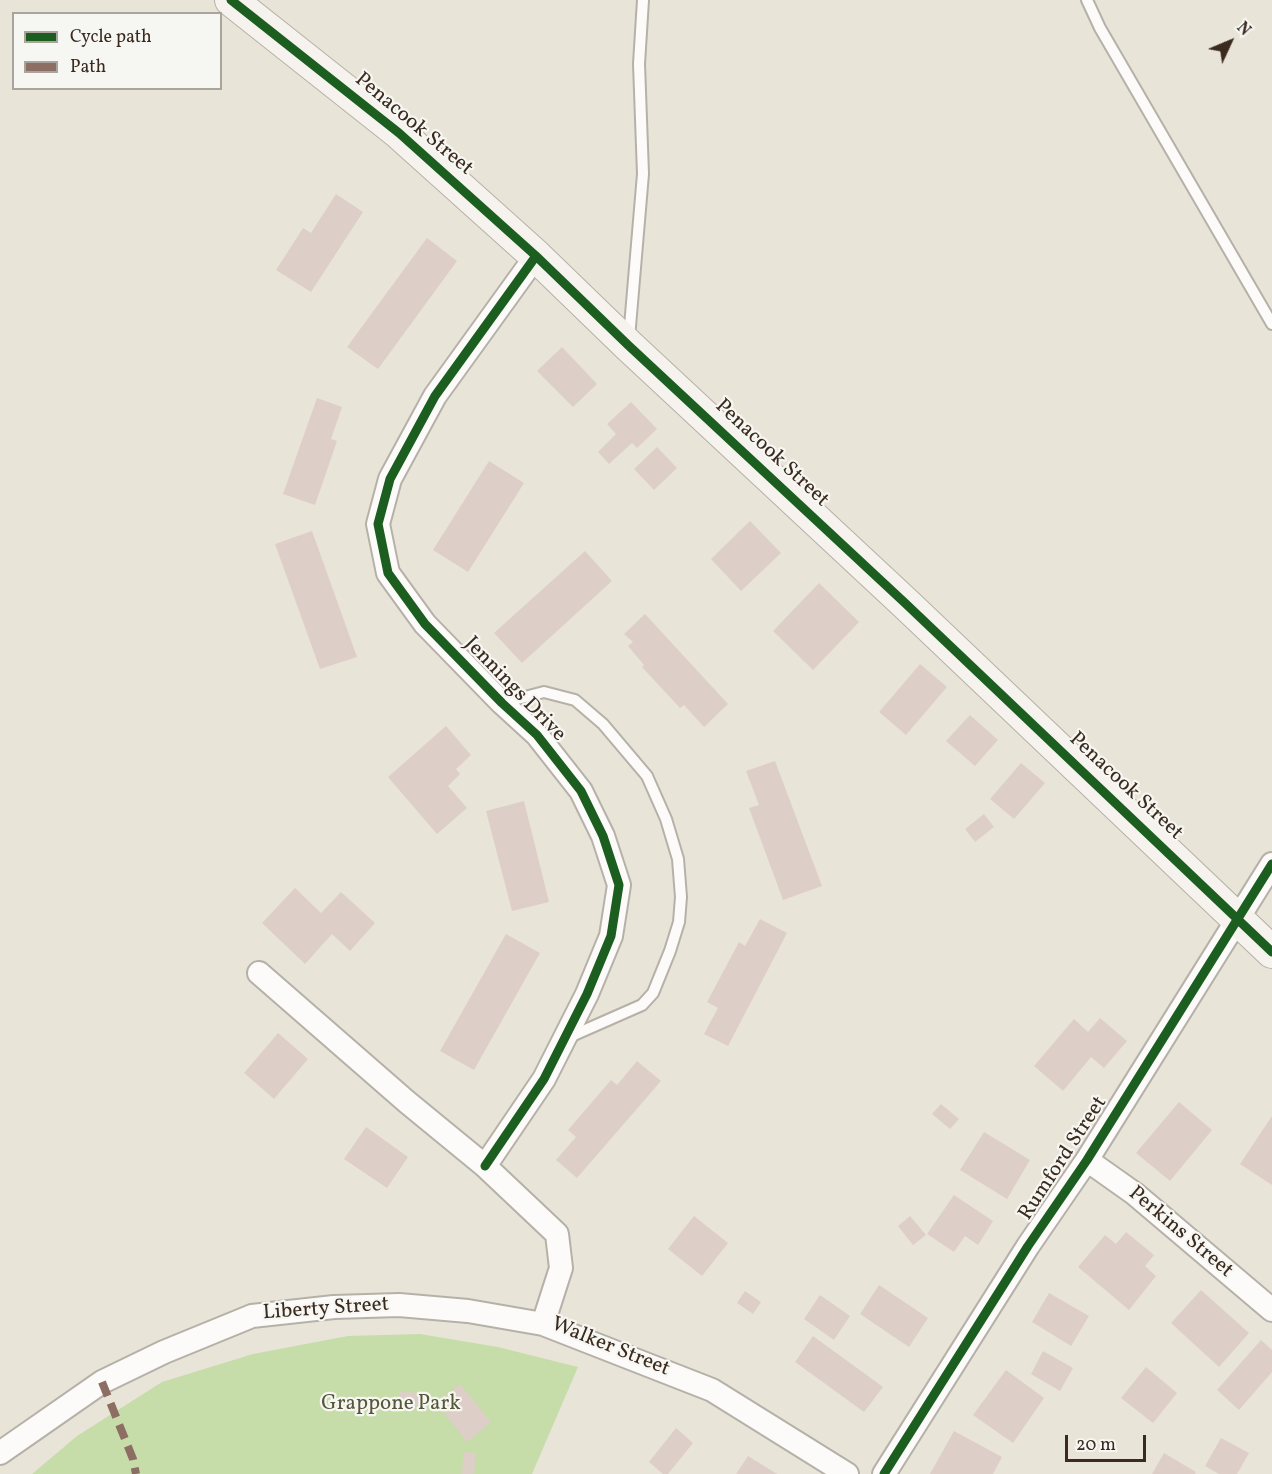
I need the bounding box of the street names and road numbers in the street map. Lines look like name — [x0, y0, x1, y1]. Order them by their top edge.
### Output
street label: Penacook Street — [349, 68, 477, 182]
street label: Penacook Street — [709, 395, 833, 513]
street label: Jennings Drive — [458, 632, 570, 748]
street label: Penacook Street — [1063, 728, 1187, 846]
street label: Rumford Street — [1014, 1092, 1114, 1226]
street label: Perkins Street — [1122, 1182, 1238, 1284]
street label: Liberty Street — [262, 1293, 390, 1327]
street label: Walker Street — [547, 1313, 673, 1383]

